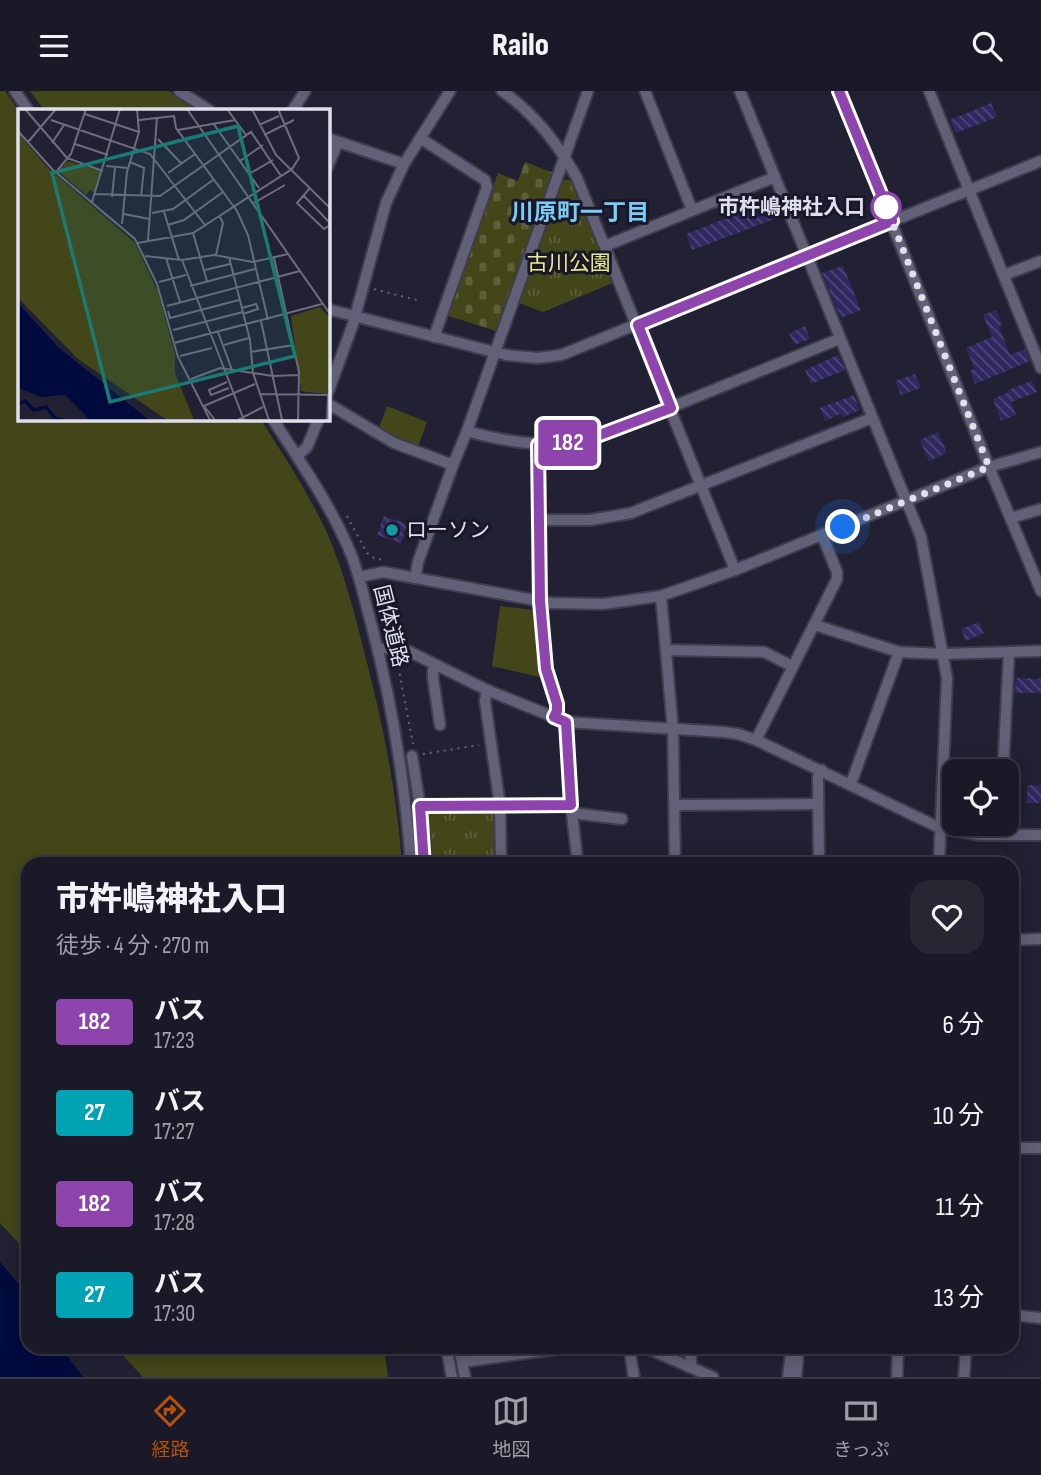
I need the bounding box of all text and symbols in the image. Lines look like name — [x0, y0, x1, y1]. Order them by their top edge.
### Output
text: Railo — [492, 26, 549, 65]
icon: menu — [35, 27, 73, 65]
icon: search — [968, 27, 1006, 65]
inset map — [18, 109, 329, 420]
marker: 市杵嶋神社入口 — [871, 192, 901, 222]
place label: 市杵嶋神社入口 — [718, 195, 865, 220]
district label: 川原町一丁目 — [511, 199, 649, 227]
park label: 古川公園 — [527, 251, 611, 276]
line badge: 182 — [528, 420, 608, 466]
text: 182 — [552, 428, 584, 457]
your location — [825, 509, 860, 544]
place label: ローソン — [406, 518, 490, 543]
marker: ローソン — [384, 522, 400, 538]
street label: 国体道路 — [368, 582, 413, 670]
map controls — [942, 759, 1019, 836]
button: locate — [942, 759, 1019, 836]
text: 市杵嶋神社入口 — [56, 880, 287, 920]
button: heart — [910, 880, 984, 954]
text: 徒歩 · 4 分 · 270 m — [56, 932, 209, 960]
text: バス — [154, 996, 206, 1027]
text: 182 — [79, 1007, 110, 1036]
text: 6 分 — [942, 1010, 984, 1041]
text: 17:23 — [154, 1027, 195, 1055]
text: バス — [154, 1087, 206, 1118]
text: 27 — [84, 1098, 105, 1127]
text: 10 分 — [933, 1101, 984, 1132]
text: 17:27 — [154, 1118, 194, 1146]
text: バス — [154, 1178, 206, 1209]
text: 182 — [79, 1189, 110, 1218]
text: 11 分 — [936, 1192, 984, 1223]
text: 17:28 — [154, 1209, 195, 1237]
text: バス — [154, 1269, 206, 1300]
text: 27 — [84, 1280, 105, 1309]
text: 13 分 — [934, 1283, 984, 1314]
text: 17:30 — [154, 1300, 195, 1328]
tab: 経路 — [151, 1392, 189, 1462]
tab: 地図 — [492, 1392, 530, 1462]
tab: きっぷ — [833, 1392, 890, 1462]

